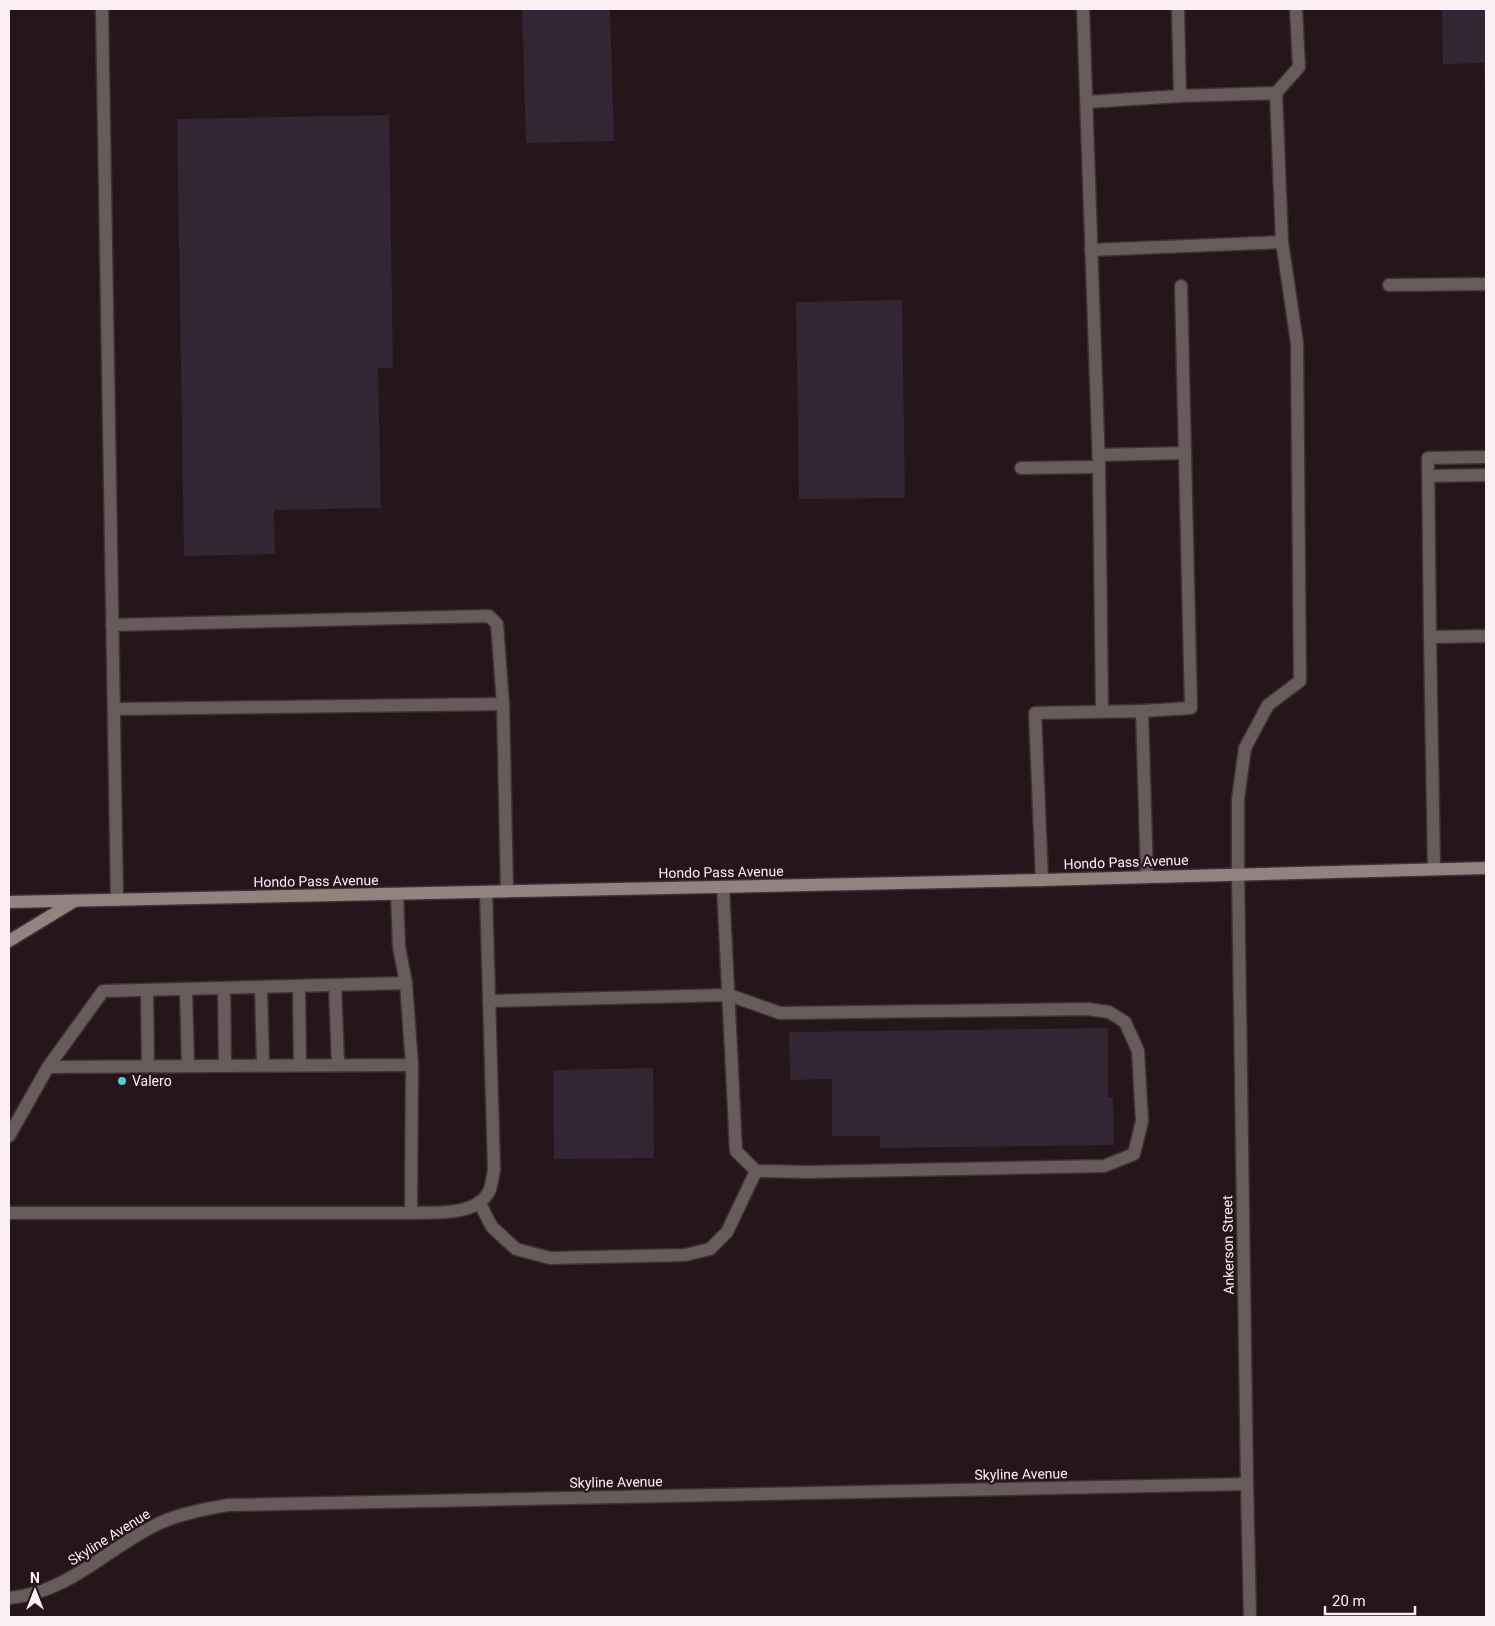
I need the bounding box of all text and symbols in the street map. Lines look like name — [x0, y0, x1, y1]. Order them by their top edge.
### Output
street label: Hondo Pass Avenue — [1063, 852, 1189, 872]
street label: Hondo Pass Avenue — [658, 863, 784, 881]
street label: Hondo Pass Avenue — [253, 872, 379, 890]
place label: Valero — [132, 1073, 172, 1089]
marker: Valero — [116, 1075, 128, 1087]
street label: Ankerson Street — [1219, 1195, 1237, 1295]
street label: Skyline Avenue — [974, 1465, 1068, 1483]
street label: Skyline Avenue — [569, 1473, 663, 1491]
street label: Skyline Avenue — [65, 1506, 153, 1568]
north arrow — [10, 1566, 60, 1616]
text: N — [30, 1570, 40, 1586]
scale bar — [1325, 1584, 1415, 1616]
text: 20 m — [1332, 1592, 1366, 1610]

